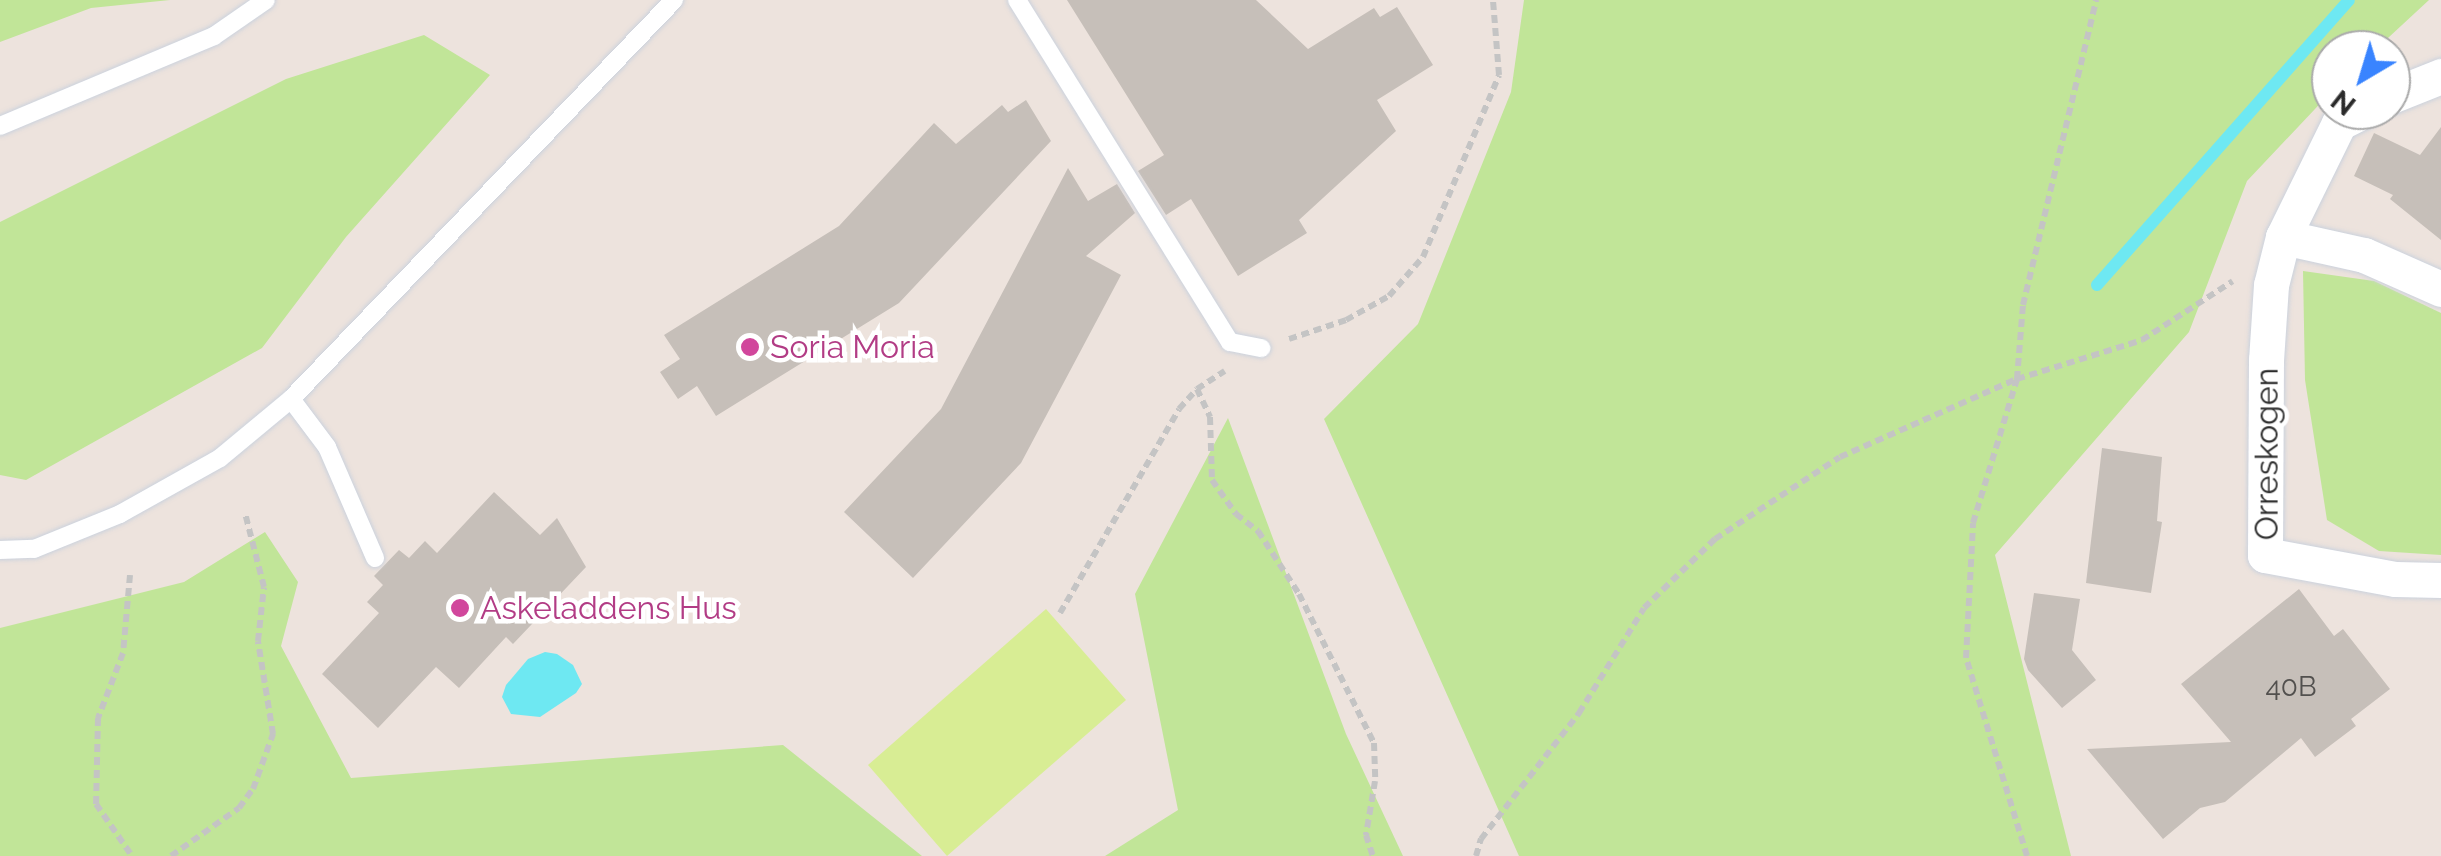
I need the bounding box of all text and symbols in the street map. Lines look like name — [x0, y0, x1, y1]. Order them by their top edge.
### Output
north arrow — [2311, 30, 2411, 130]
text: N — [2325, 83, 2362, 122]
place label: Soria Moria — [770, 328, 935, 366]
marker: Soria Moria — [739, 336, 761, 358]
street label: Orreskogen — [2248, 368, 2286, 540]
place label: Askeladdens Hus — [480, 589, 737, 627]
marker: Askeladdens Hus — [449, 597, 471, 619]
house number: 40B — [2265, 670, 2317, 704]

